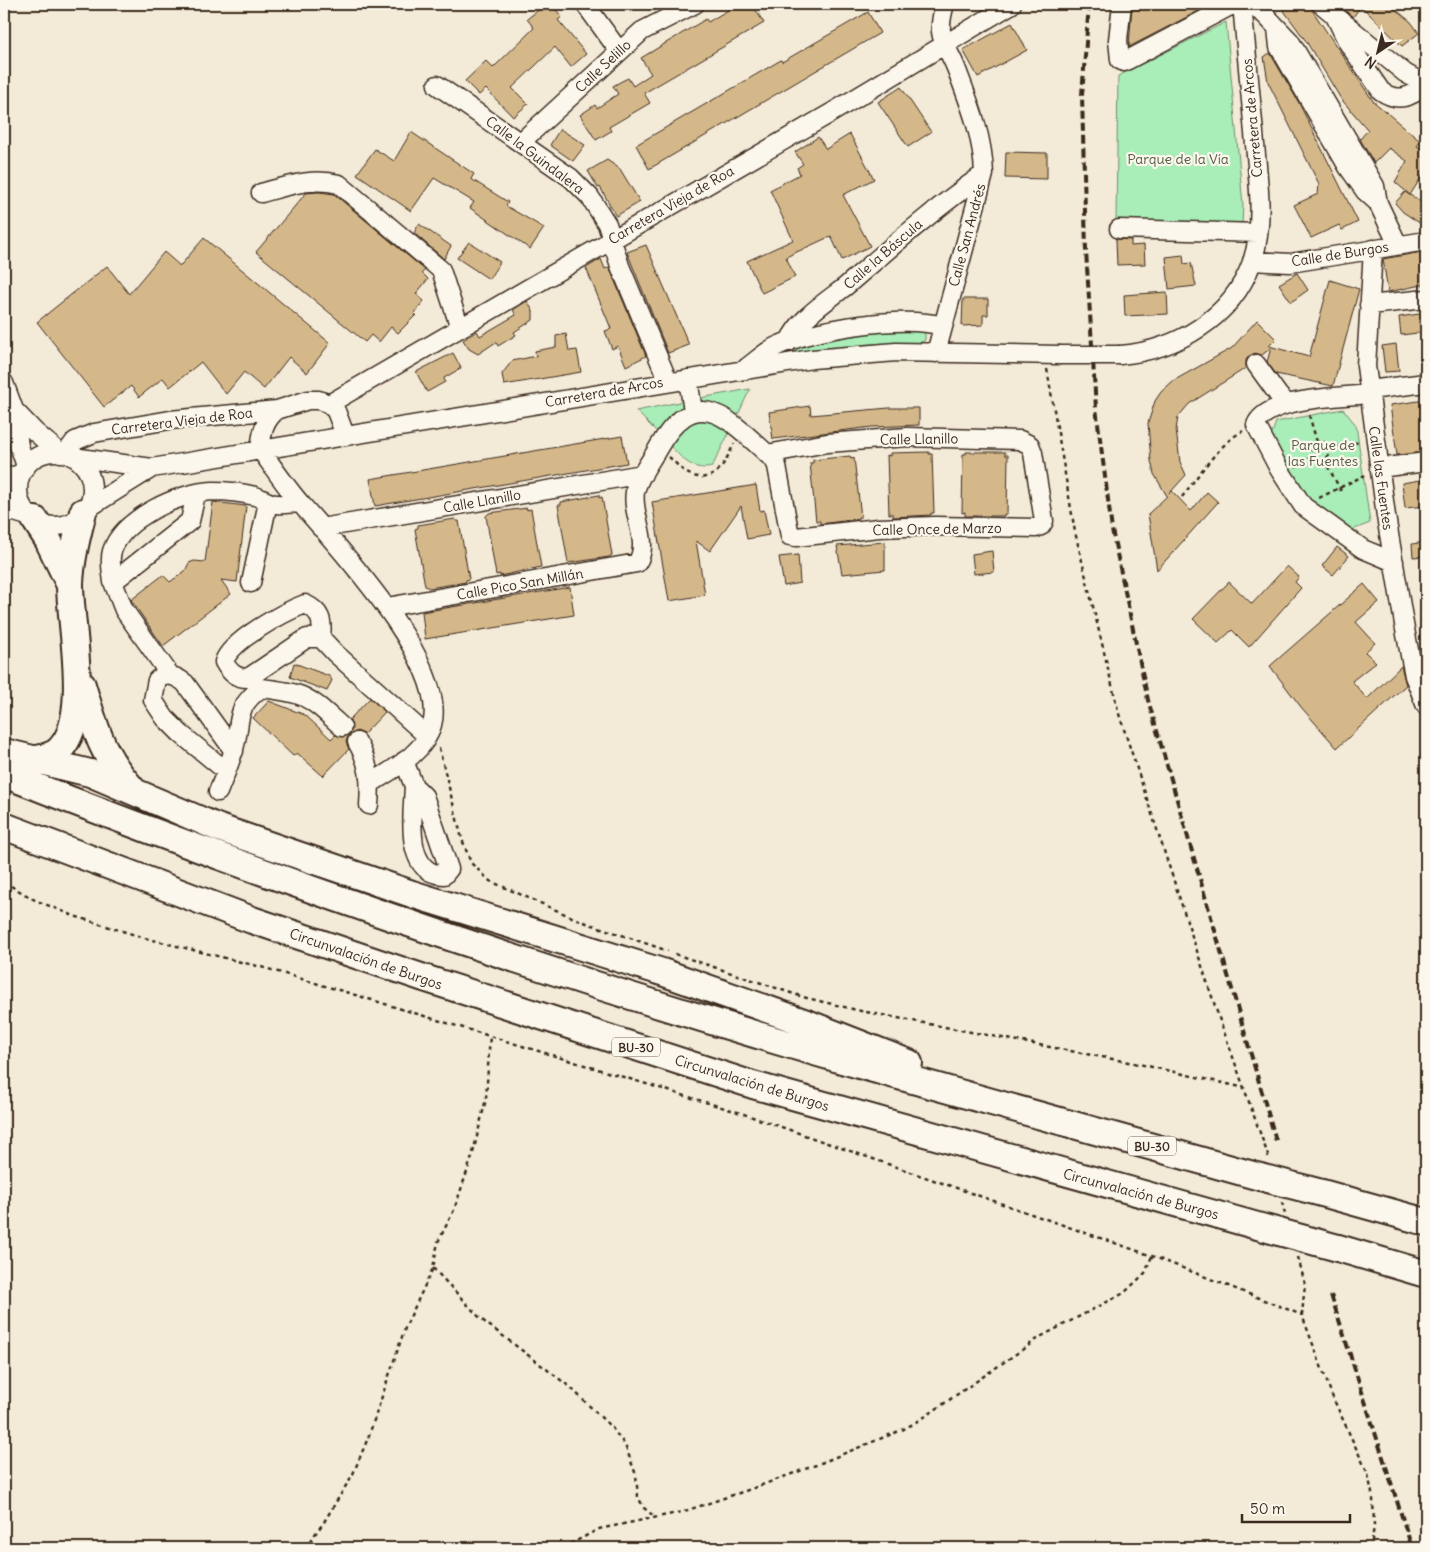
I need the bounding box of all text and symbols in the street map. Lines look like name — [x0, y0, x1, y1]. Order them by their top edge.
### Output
north arrow — [1352, 28, 1402, 78]
street label: Calle Selillo — [571, 35, 635, 96]
text: N — [1361, 52, 1380, 73]
street label: Carretera de Arcos — [1238, 58, 1266, 178]
street label: Calle la Guindalera — [482, 112, 588, 198]
park label: Parque de la Vía — [1127, 150, 1229, 168]
street label: Carretera Vieja de Roa — [605, 162, 737, 248]
street label: Calle San Andrés — [945, 181, 989, 289]
street label: Calle la Báscula — [840, 215, 926, 293]
street label: Calle de Burgos — [1290, 237, 1390, 271]
street label: Carretera de Arcos — [544, 373, 664, 411]
street label: Carretera Vieja de Roa — [110, 403, 254, 439]
street label: Calle las Fuentes — [1365, 425, 1397, 531]
street label: Calle Llanillo — [880, 429, 958, 449]
park label: Parque de las Fuentes — [1288, 436, 1358, 470]
street label: Calle Llanillo — [442, 485, 522, 517]
street label: Calle Once de Marzo — [872, 519, 1002, 539]
street label: Calle Pico San Millán — [455, 564, 585, 604]
street label: Circunvalación de Burgos — [287, 924, 445, 994]
road number: BU-30 — [612, 1038, 660, 1056]
street label: Circunvalación de Burgos — [673, 1051, 831, 1115]
road number: BU-30 — [1128, 1136, 1176, 1156]
street label: Circunvalación de Burgos — [1061, 1165, 1221, 1223]
scale bar — [1242, 1492, 1350, 1524]
text: 50 m — [1250, 1499, 1285, 1518]

